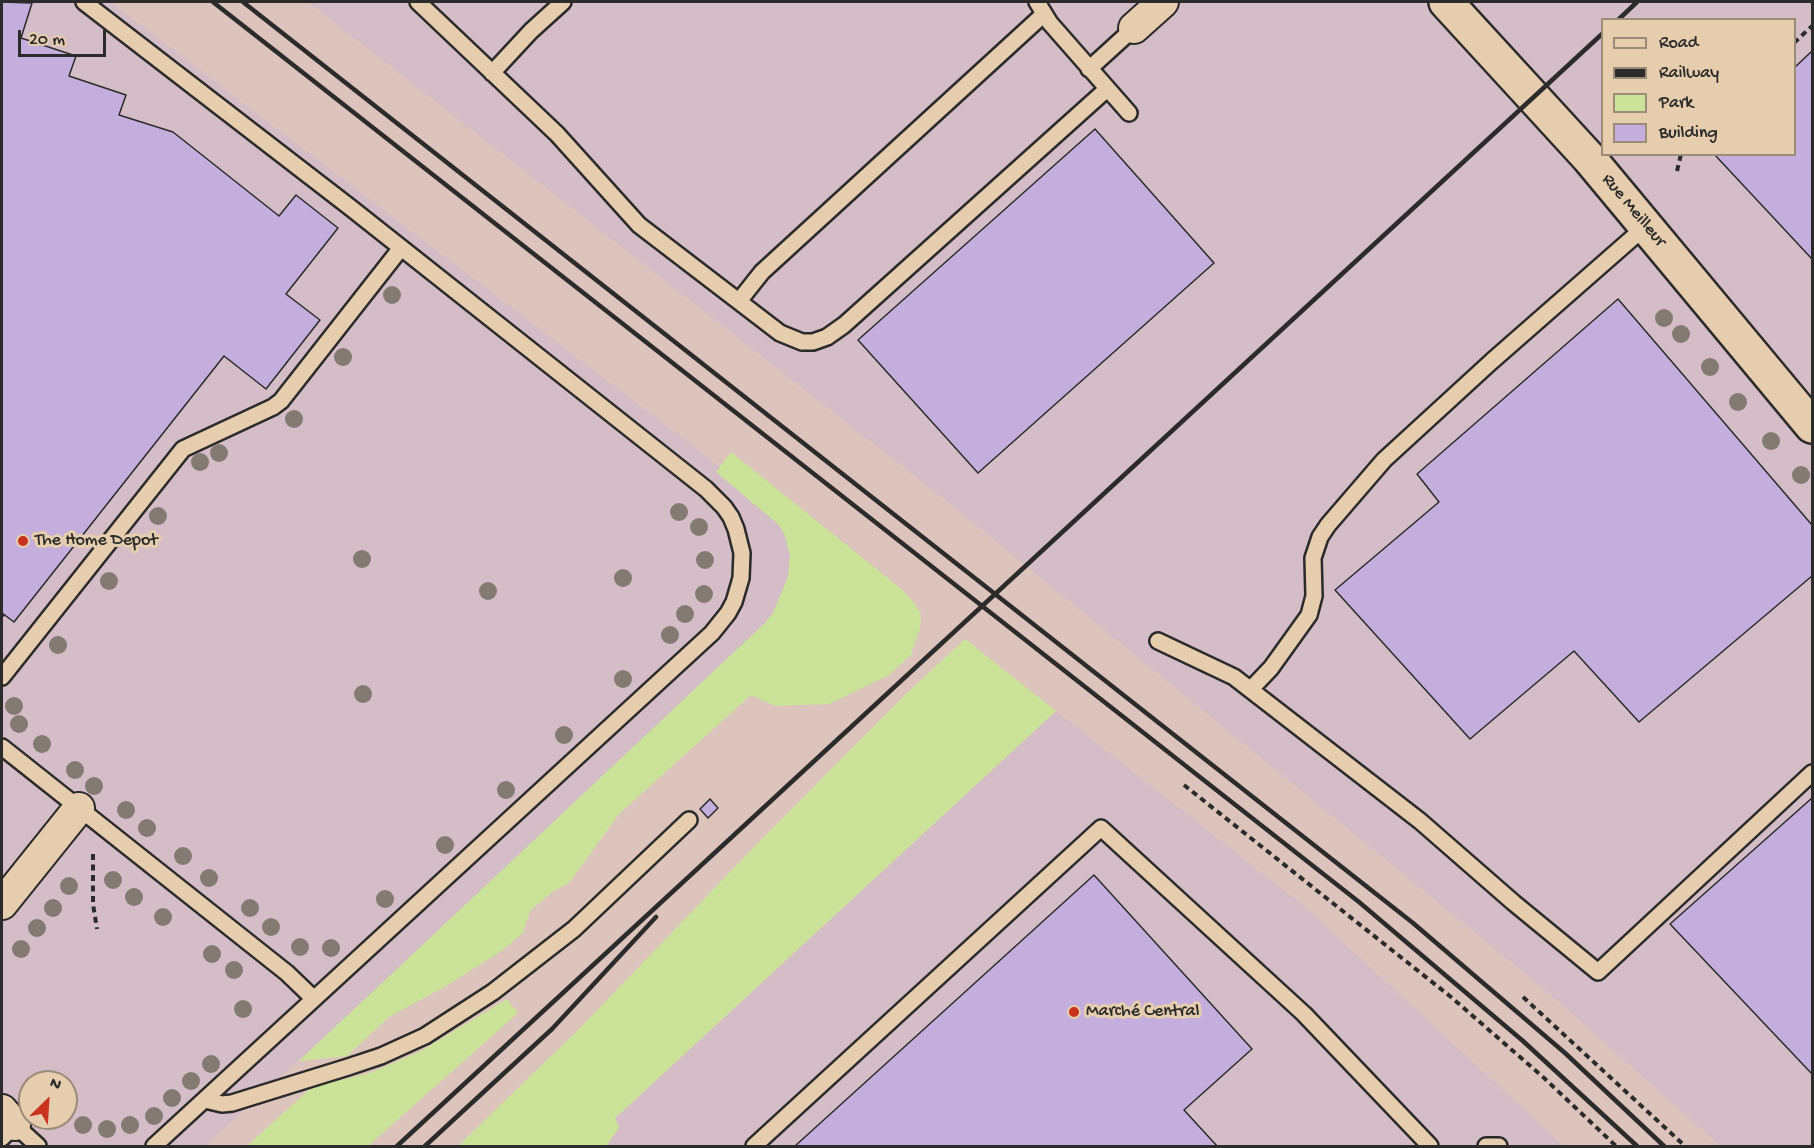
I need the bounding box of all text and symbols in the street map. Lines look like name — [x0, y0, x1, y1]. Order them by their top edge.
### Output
scale bar — [21, 18, 110, 56]
legend — [1601, 18, 1796, 156]
text: 20 m — [29, 30, 65, 51]
text: Road — [1659, 33, 1698, 54]
text: Railway — [1659, 63, 1719, 84]
text: Park — [1659, 93, 1693, 114]
text: Building — [1659, 123, 1718, 144]
street label: Rue Meilleur — [1596, 170, 1670, 252]
place label: The Home Depot — [35, 530, 158, 552]
marker: The Home Depot — [16, 534, 30, 548]
place label: Marché Central — [1086, 1001, 1199, 1023]
marker: Marché Central — [1067, 1005, 1081, 1019]
north arrow — [18, 1070, 78, 1130]
text: N — [46, 1074, 64, 1096]

